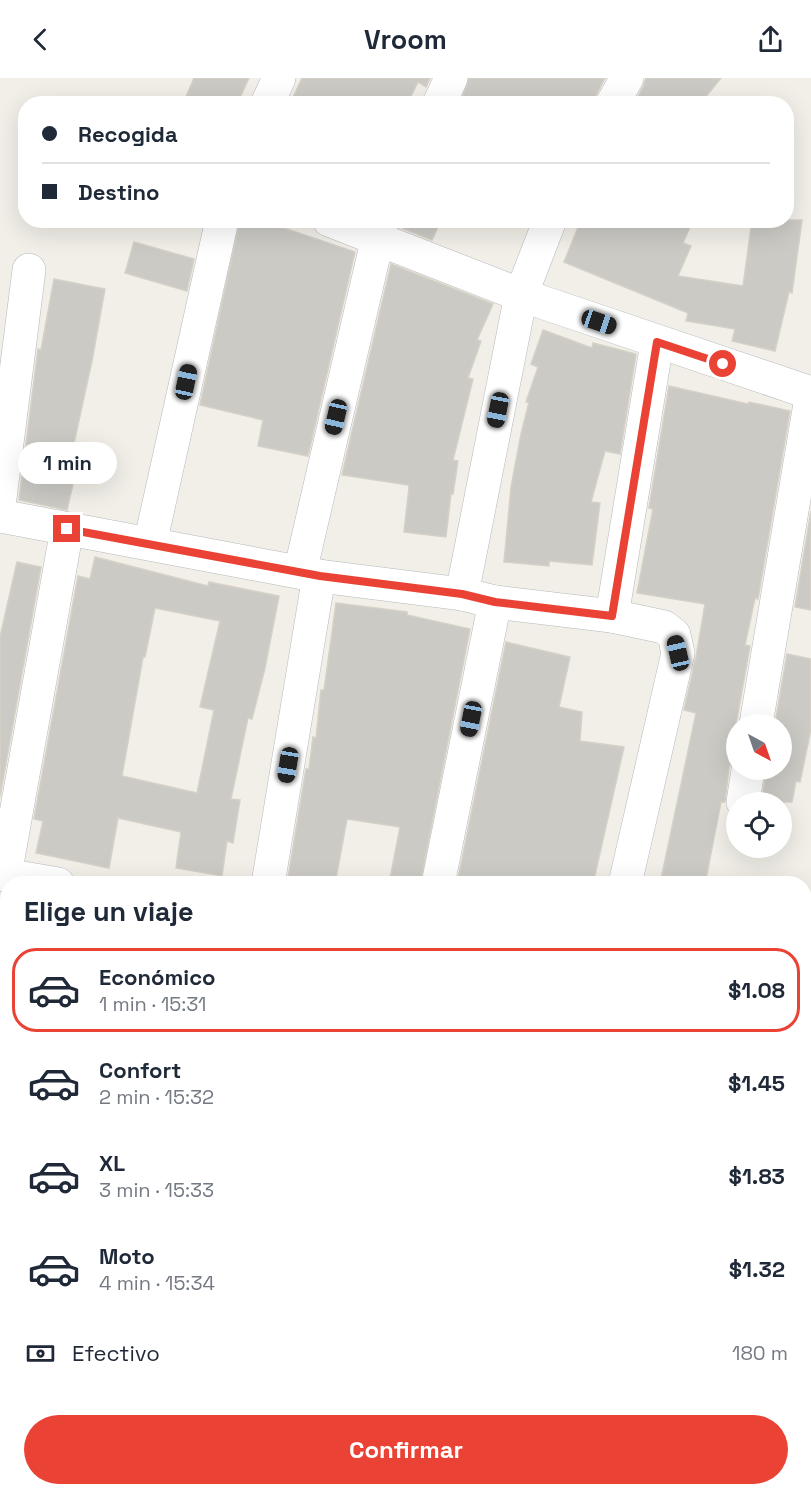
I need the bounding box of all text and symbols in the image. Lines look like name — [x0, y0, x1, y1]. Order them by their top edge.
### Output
text: Vroom — [364, 22, 447, 57]
icon: back — [24, 23, 57, 56]
icon: share — [754, 23, 787, 56]
text: Recogida — [78, 120, 178, 148]
text: Destino — [78, 178, 160, 206]
car — [579, 308, 619, 336]
route start — [709, 350, 736, 377]
car — [173, 363, 199, 401]
car — [486, 391, 510, 429]
car — [323, 397, 349, 437]
callout: 1 min — [17, 442, 116, 484]
text: 1 min — [43, 450, 92, 476]
route end — [53, 515, 80, 542]
car — [665, 633, 691, 673]
car — [459, 700, 483, 738]
north arrow — [726, 714, 792, 780]
map controls — [726, 714, 792, 858]
car — [276, 746, 300, 784]
button: locate — [726, 792, 792, 858]
text: Elige un viaje — [24, 894, 194, 929]
icon: car — [27, 963, 81, 1017]
text: Económico — [99, 963, 216, 991]
text: $1.08 — [728, 976, 785, 1004]
text: 1 min · 15:31 — [99, 991, 206, 1017]
icon: car — [27, 1056, 81, 1110]
text: Confort — [99, 1056, 181, 1084]
text: $1.45 — [728, 1069, 785, 1097]
text: 2 min · 15:32 — [99, 1084, 214, 1110]
icon: car — [27, 1149, 81, 1203]
text: XL — [99, 1149, 125, 1177]
text: $1.83 — [729, 1162, 785, 1190]
text: 3 min · 15:33 — [99, 1177, 214, 1203]
icon: car — [27, 1242, 81, 1296]
text: Moto — [99, 1242, 155, 1270]
text: $1.32 — [729, 1255, 785, 1283]
text: 4 min · 15:34 — [99, 1270, 215, 1296]
icon: cash — [24, 1337, 57, 1370]
text: Efectivo — [72, 1339, 160, 1367]
text: 180 m — [732, 1340, 788, 1366]
button: Confirmar — [24, 1415, 788, 1484]

